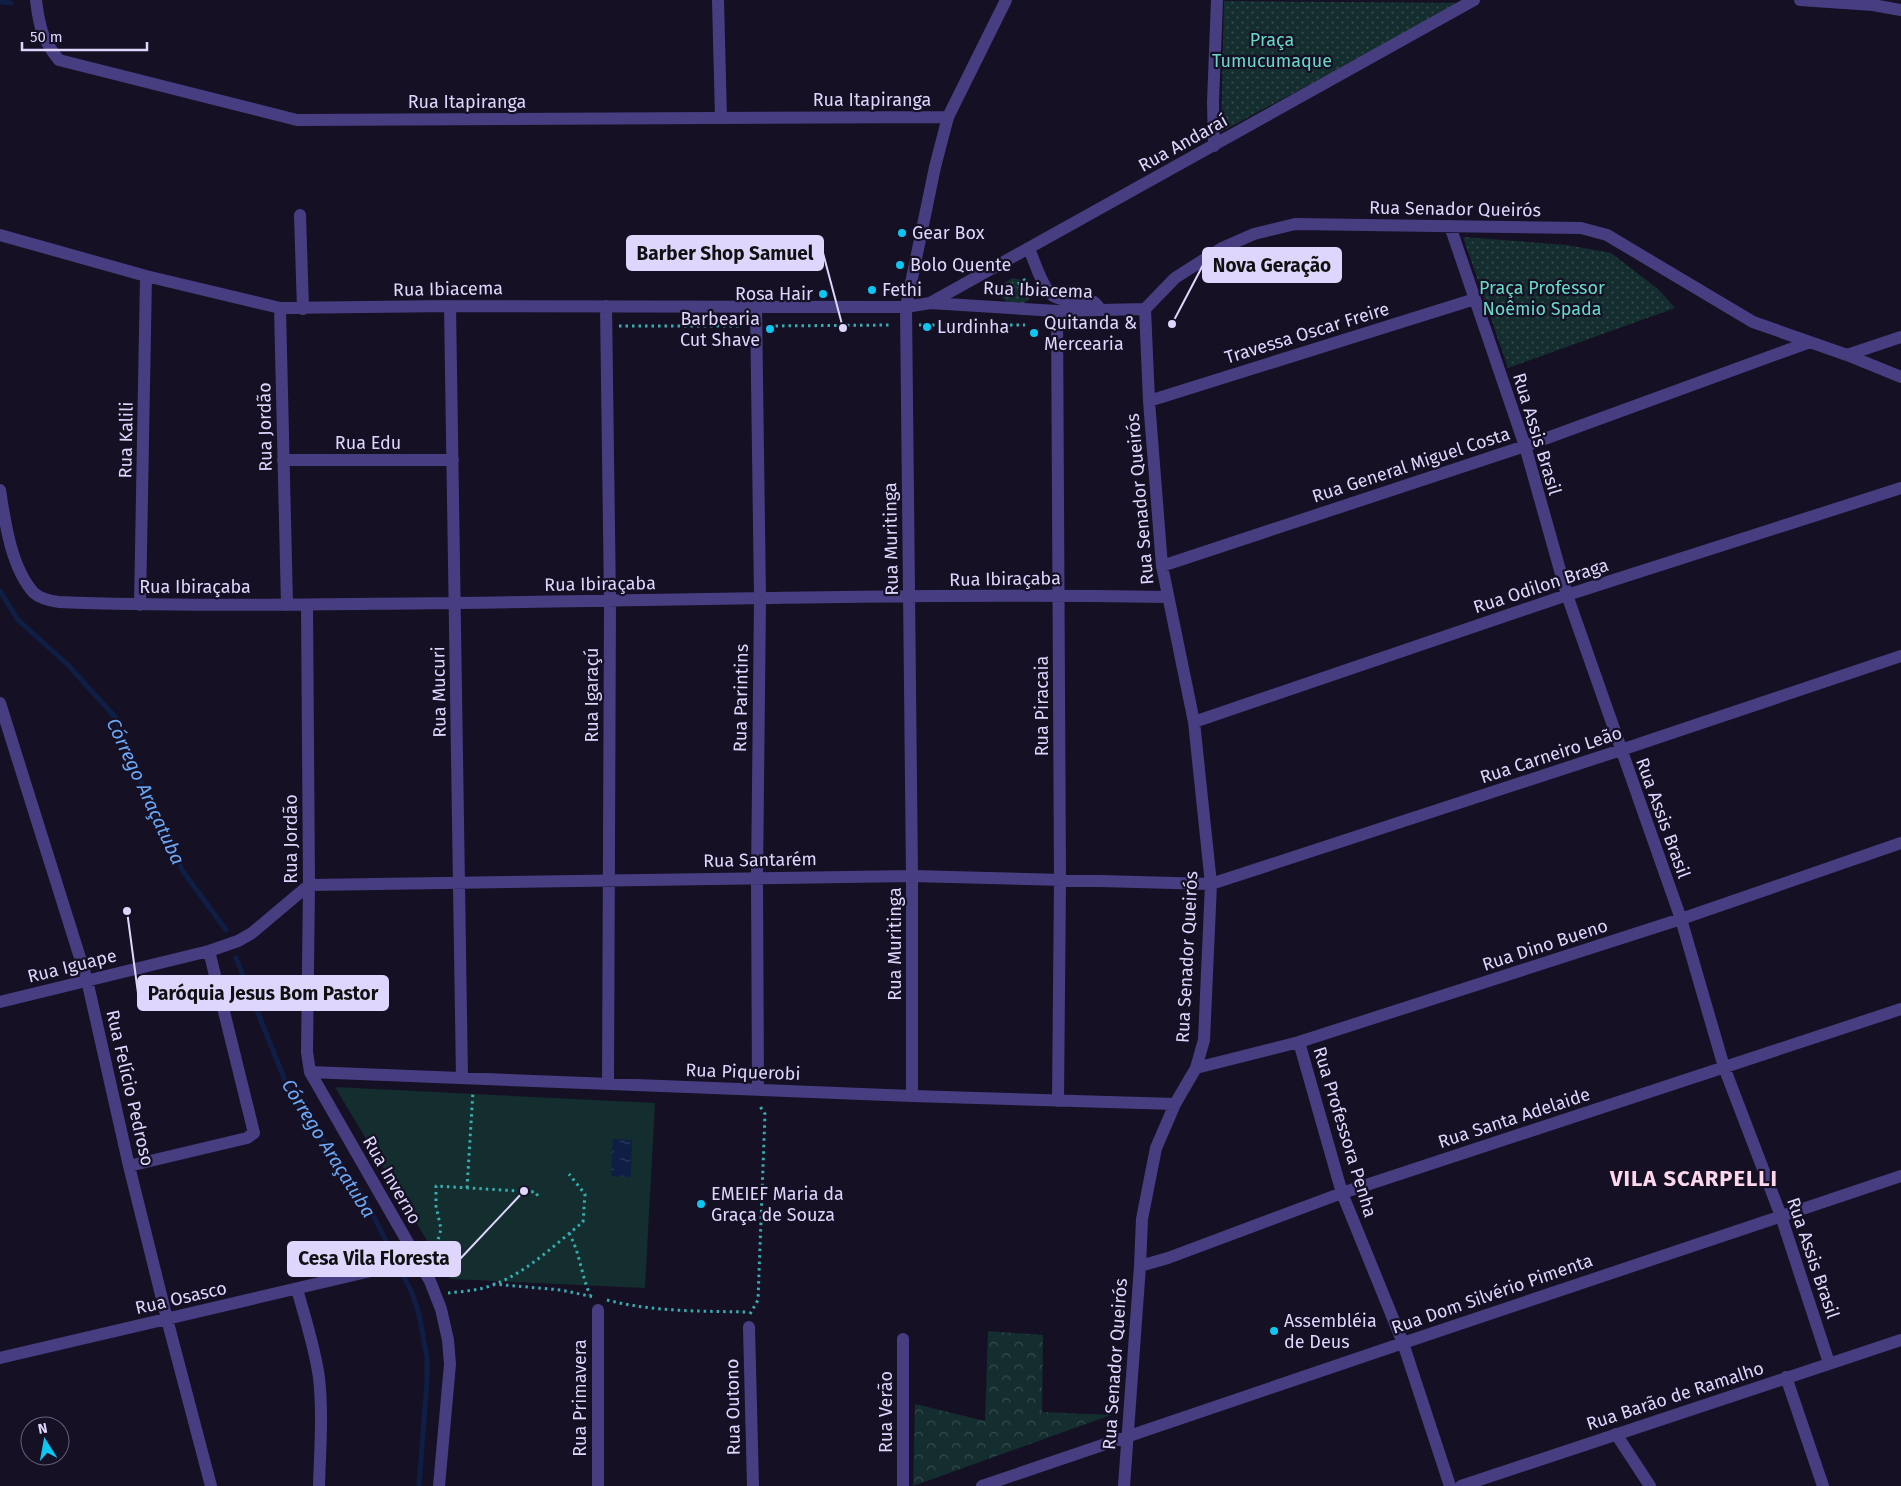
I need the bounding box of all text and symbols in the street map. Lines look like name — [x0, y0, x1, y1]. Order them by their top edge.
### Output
scale bar — [22, 20, 148, 52]
text: 50 m — [30, 28, 63, 46]
park label: Praça Tumucumaque — [1212, 29, 1332, 72]
street label: Rua Itapiranga — [813, 89, 931, 111]
street label: Rua Itapiranga — [408, 91, 526, 113]
street label: Rua Andaraí — [1135, 109, 1231, 177]
street label: Rua Senador Queirós — [1369, 197, 1541, 221]
place label: Gear Box — [912, 222, 985, 244]
marker: Gear Box — [896, 227, 908, 239]
callout: Barber Shop Samuel — [627, 236, 823, 270]
text: Barber Shop Samuel — [637, 242, 814, 265]
callout: Nova Geração — [1203, 248, 1341, 282]
place label: Bolo Quente — [910, 254, 1011, 276]
text: Nova Geração — [1213, 254, 1331, 277]
marker: Bolo Quente — [894, 259, 906, 271]
street label: Rua Ibiacema — [393, 277, 503, 301]
street label: Rua Ibiacema — [983, 277, 1093, 303]
park label: Praça Professor Noêmio Spada — [1479, 277, 1605, 320]
place label: Fethi — [882, 279, 922, 301]
place label: Rosa Hair — [735, 283, 813, 305]
marker: Fethi — [866, 284, 878, 296]
marker: Rosa Hair — [817, 288, 829, 300]
street label: Travessa Oscar Freire — [1222, 298, 1392, 368]
place label: Barbearia Cut Shave — [680, 308, 760, 351]
place label: Quitanda & Mercearia — [1044, 312, 1137, 355]
place label: Lurdinha — [937, 316, 1009, 338]
marker: Lurdinha — [921, 321, 933, 333]
marker: Barbearia Cut Shave — [764, 323, 776, 335]
marker: Quitanda & Mercearia — [1028, 327, 1040, 339]
street label: Rua Assis Brasil — [1508, 370, 1566, 498]
street label: Rua Jordão — [253, 382, 277, 472]
street label: Rua Kalili — [114, 401, 138, 479]
street label: Rua Senador Queirós — [1122, 412, 1158, 586]
street label: Rua General Miguel Costa — [1309, 423, 1513, 507]
street label: Rua Edu — [335, 432, 401, 454]
street label: Rua Muritinga — [879, 482, 903, 596]
street label: Rua Odilon Braga — [1471, 554, 1611, 618]
street label: Rua Ibiraçaba — [949, 567, 1061, 591]
street label: Rua Ibiraçaba — [544, 572, 656, 596]
street label: Rua Ibiraçaba — [139, 576, 251, 598]
street label: Rua Parintins — [729, 644, 753, 752]
street label: Rua Mucuri — [427, 646, 451, 738]
street label: Rua Igaraçú — [581, 647, 603, 743]
street label: Rua Piracaia — [1031, 656, 1053, 756]
water label: Córrego Araçatuba — [102, 714, 190, 868]
street label: Rua Carneiro Leão — [1477, 722, 1625, 788]
street label: Rua Assis Brasil — [1631, 755, 1695, 881]
street label: Rua Jordão — [280, 794, 302, 884]
street label: Rua Santarém — [703, 848, 817, 872]
street label: Rua Senador Queirós — [1172, 871, 1202, 1043]
street label: Rua Muritinga — [884, 887, 906, 1001]
street label: Rua Dino Bueno — [1479, 914, 1611, 976]
street label: Rua Iguape — [25, 944, 119, 988]
callout: Paróquia Jesus Bom Pastor — [138, 976, 388, 1010]
text: Paróquia Jesus Bom Pastor — [148, 982, 379, 1005]
street label: Rua Felício Pedroso — [101, 1008, 159, 1168]
street label: Rua Professora Penha — [1309, 1044, 1381, 1220]
street label: Rua Piquerobi — [685, 1059, 801, 1085]
water label: Córrego Araçatuba — [277, 1075, 380, 1222]
street label: Rua Santa Adelaide — [1435, 1083, 1593, 1153]
street label: Rua Inverno — [358, 1132, 426, 1228]
district label: VILA SCARPELLI — [1609, 1165, 1778, 1192]
place label: EMEIEF Maria da Graça de Souza — [711, 1183, 844, 1226]
street label: Rua Assis Brasil — [1782, 1194, 1844, 1322]
marker: EMEIEF Maria da Graça de Souza — [695, 1198, 707, 1210]
callout: Cesa Vila Floresta — [288, 1242, 460, 1276]
text: Cesa Vila Floresta — [298, 1247, 450, 1270]
street label: Rua Dom Silvério Pimenta — [1388, 1249, 1596, 1339]
street label: Rua Osasco — [133, 1277, 229, 1319]
street label: Rua Senador Queirós — [1098, 1277, 1132, 1451]
place label: Assembléia de Deus — [1284, 1310, 1377, 1353]
marker: Assembléia de Deus — [1268, 1325, 1280, 1337]
street label: Rua Primavera — [569, 1339, 591, 1457]
street label: Rua Barão de Ramalho — [1583, 1357, 1767, 1435]
street label: Rua Outono — [721, 1358, 745, 1456]
street label: Rua Verão — [875, 1371, 897, 1453]
north arrow — [20, 1416, 70, 1466]
text: N — [36, 1419, 49, 1438]

